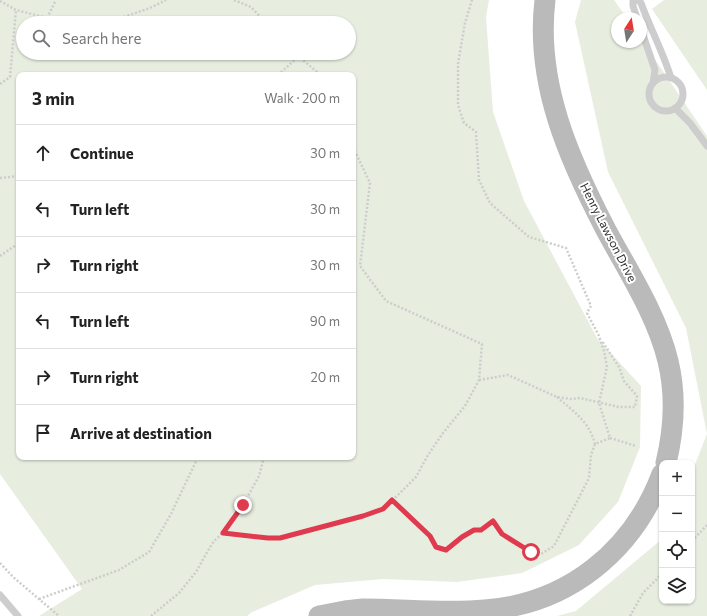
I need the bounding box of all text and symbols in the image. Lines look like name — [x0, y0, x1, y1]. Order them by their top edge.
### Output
north arrow — [611, 12, 647, 48]
search box — [16, 16, 356, 60]
icon: search — [30, 27, 52, 49]
text: Search here — [62, 29, 141, 47]
text: 3 min — [32, 88, 75, 109]
text: Walk · 200 m — [264, 90, 340, 106]
icon: ahead — [32, 142, 54, 164]
text: Continue — [70, 144, 134, 162]
text: 30 m — [310, 145, 340, 161]
street label: Henry Lawson Drive — [578, 180, 640, 284]
icon: left — [32, 198, 54, 220]
text: Turn left — [70, 200, 129, 218]
text: 30 m — [310, 201, 340, 217]
icon: right — [32, 254, 54, 276]
text: Turn right — [70, 256, 139, 274]
text: 30 m — [310, 257, 340, 273]
icon: left — [32, 310, 54, 332]
text: Turn left — [70, 312, 129, 330]
text: 90 m — [310, 313, 340, 329]
icon: right — [32, 366, 54, 388]
text: Turn right — [70, 368, 139, 386]
text: 20 m — [311, 369, 340, 385]
icon: arrive — [32, 422, 54, 444]
text: Arrive at destination — [70, 424, 212, 442]
map controls — [659, 460, 695, 604]
button: + — [659, 460, 695, 496]
route end — [234, 496, 252, 514]
button: − — [659, 496, 695, 532]
button: locate — [659, 532, 695, 568]
route start — [522, 543, 540, 561]
button: layers — [659, 568, 695, 604]

